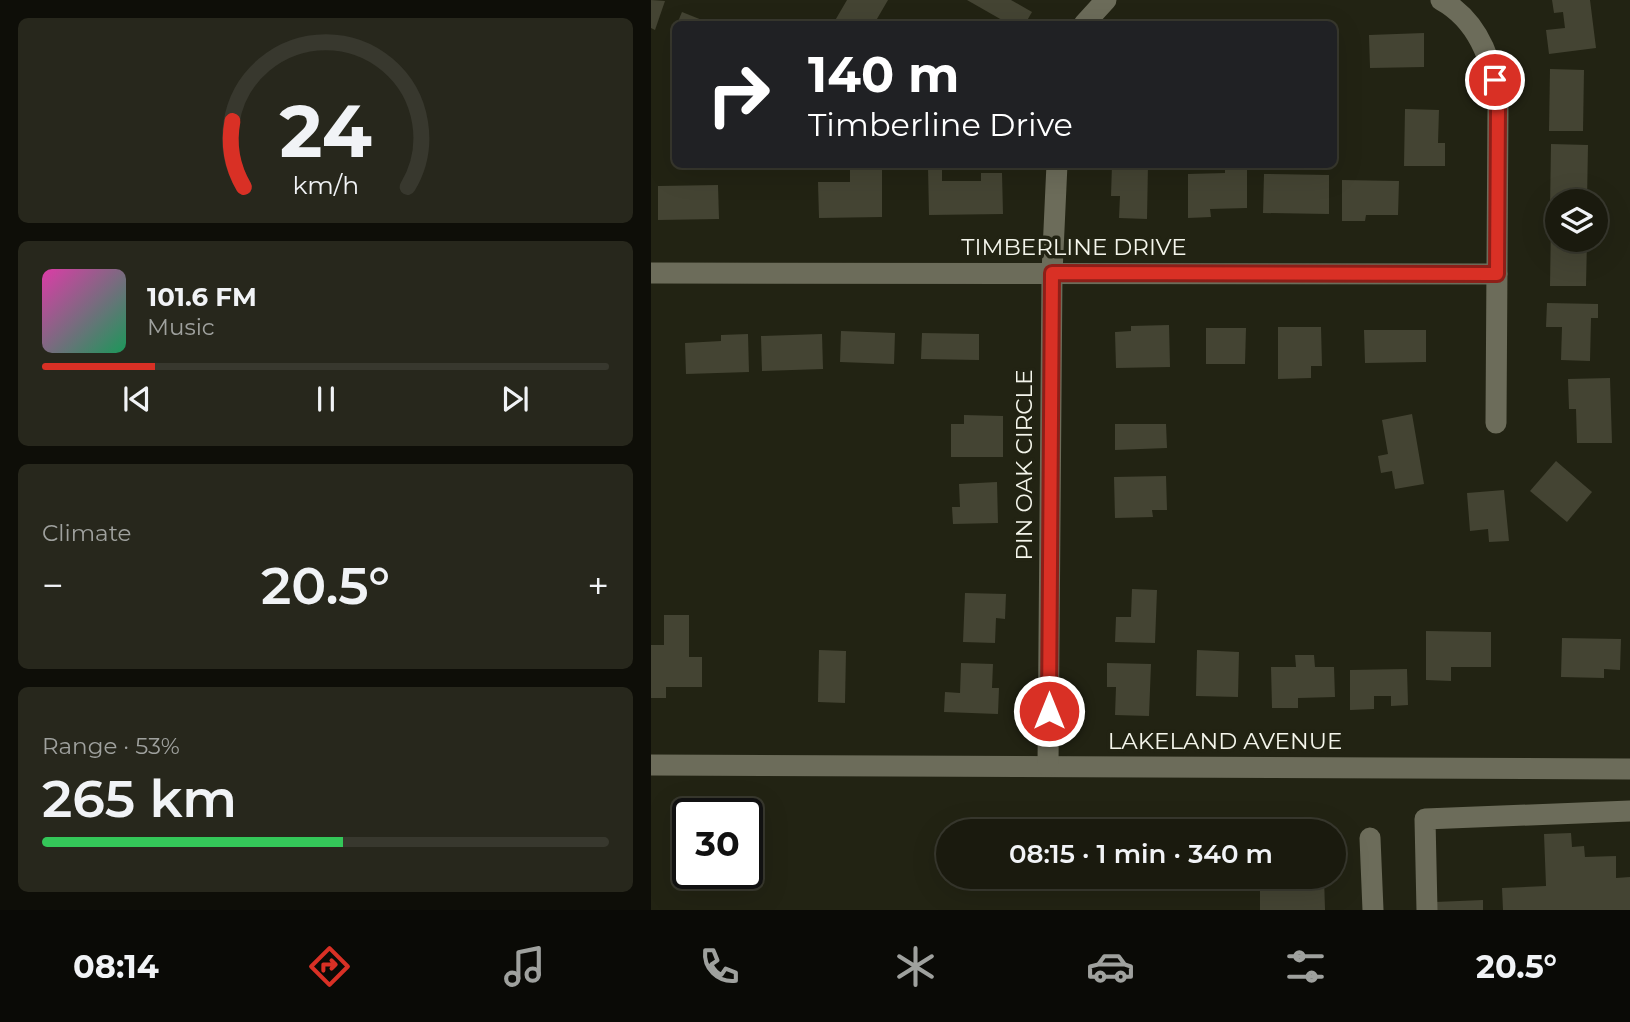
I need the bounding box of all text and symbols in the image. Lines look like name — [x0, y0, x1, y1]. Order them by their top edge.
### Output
text: 140 m — [808, 45, 960, 104]
icon: right — [693, 49, 784, 140]
pin — [1465, 50, 1525, 110]
icon: arrive — [1476, 61, 1514, 99]
text: 24 — [279, 87, 372, 175]
text: Timberline Drive — [808, 105, 1073, 144]
text: km/h — [292, 169, 359, 199]
map controls — [1545, 189, 1608, 252]
button: layers — [1545, 189, 1608, 252]
street label: TIMBERLINE DRIVE — [961, 233, 1187, 261]
text: 101.6 FM — [147, 281, 257, 313]
text: Music — [147, 313, 215, 341]
street label: PIN OAK CIRCLE — [1010, 369, 1038, 561]
icon: previous — [118, 380, 156, 418]
icon: pause — [307, 380, 345, 418]
icon: next — [496, 380, 534, 418]
text: Climate — [42, 519, 131, 547]
text: 20.5° — [261, 554, 390, 617]
text: − — [42, 562, 64, 609]
text: + — [587, 562, 609, 609]
position arrow — [1012, 674, 1086, 748]
street label: LAKELAND AVENUE — [1108, 727, 1342, 755]
text: Range · 53% — [42, 732, 180, 760]
text: 265 km — [42, 767, 237, 830]
speed limit sign: 30 — [672, 798, 763, 889]
text: 08:15 · 1 min · 340 m — [1009, 838, 1273, 870]
icon: directions — [305, 942, 354, 991]
icon: music — [500, 942, 549, 991]
icon: phone — [695, 942, 744, 991]
icon: climate — [891, 942, 940, 991]
icon: car — [1086, 942, 1135, 991]
icon: filters — [1281, 942, 1330, 991]
text: 08:14 — [73, 947, 159, 986]
text: 20.5° — [1476, 947, 1557, 986]

